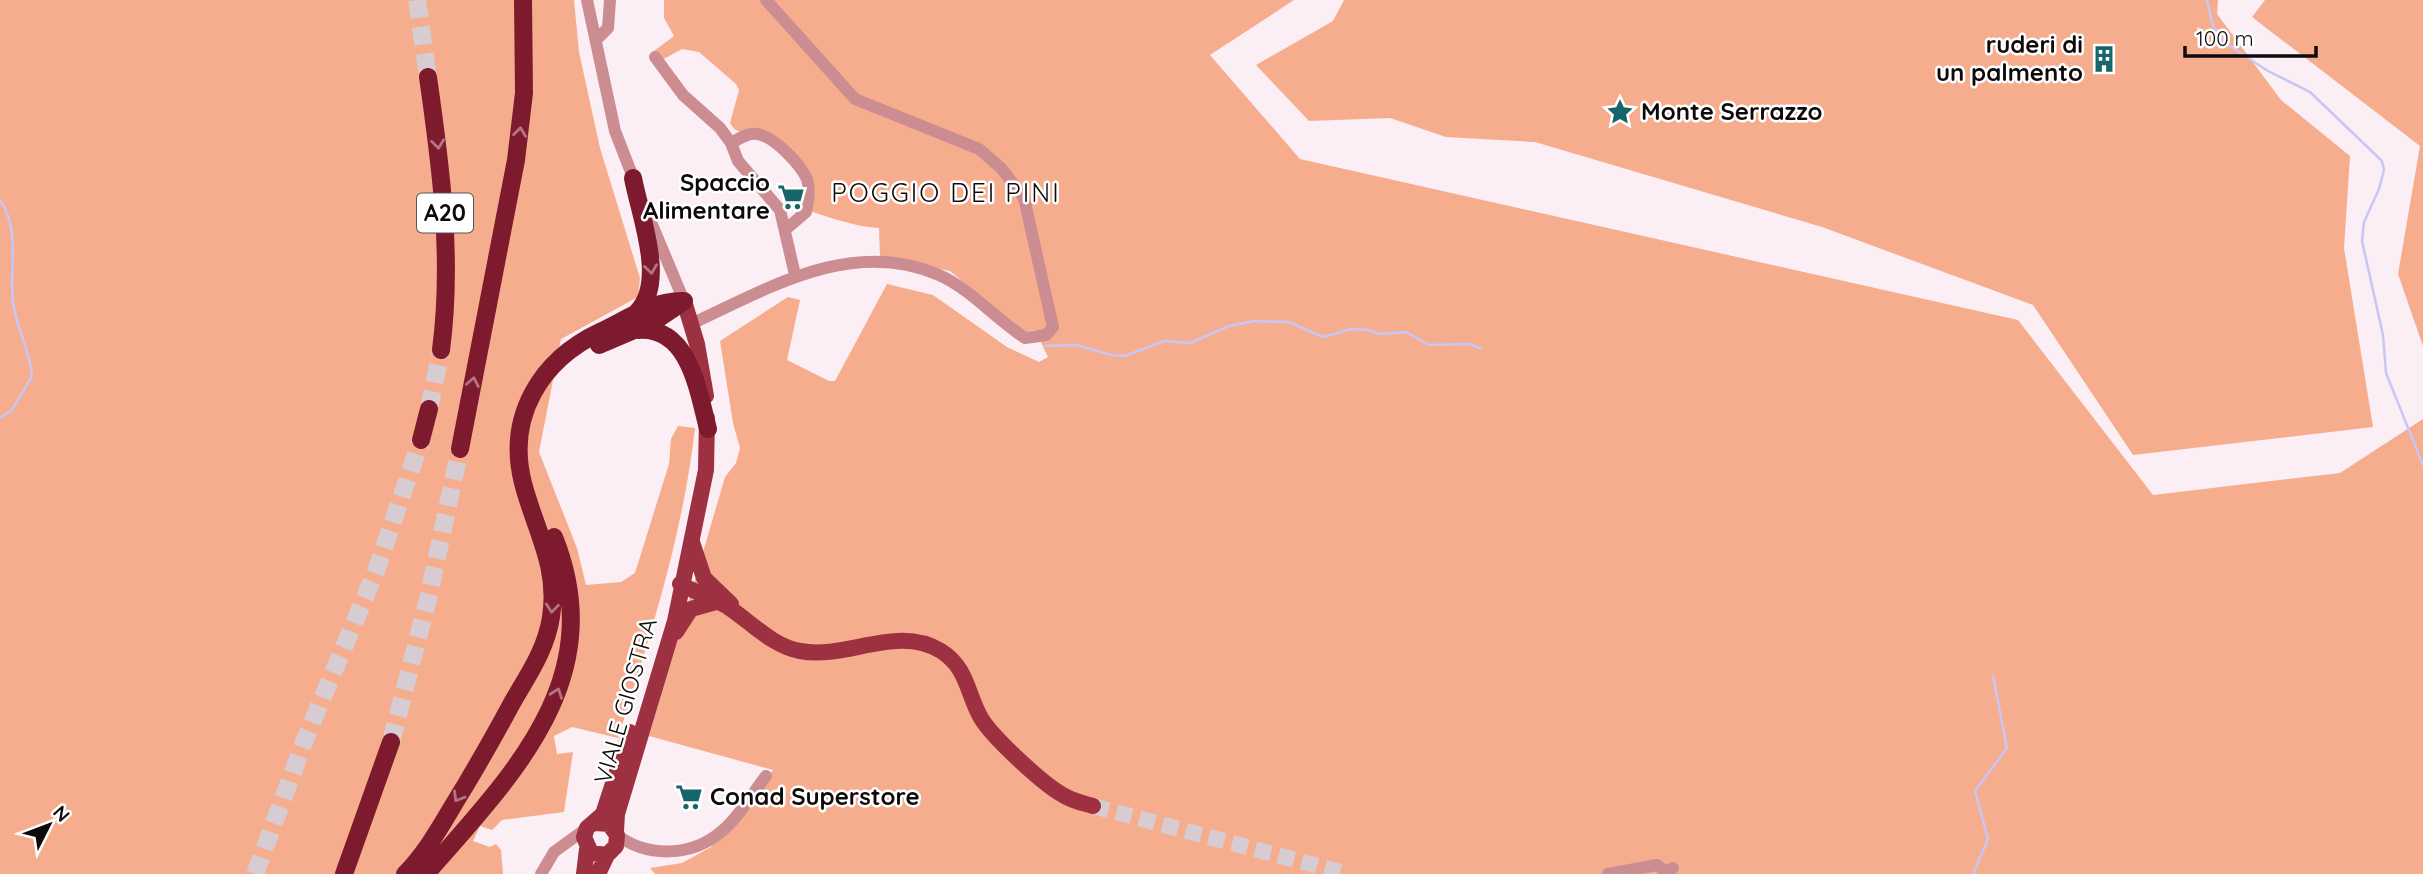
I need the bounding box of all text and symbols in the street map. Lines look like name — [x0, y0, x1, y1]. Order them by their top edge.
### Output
scale bar — [2185, 14, 2316, 58]
text: 100 m — [2196, 25, 2254, 51]
place label: ruderi di un palmento — [1936, 29, 2083, 87]
building icon: ruderi di un palmento — [2089, 44, 2119, 74]
place label: Monte Serrazzo — [1641, 96, 1823, 126]
place icon: Monte Serrazzo — [1605, 97, 1635, 127]
one-way arrow — [512, 126, 527, 138]
one-way arrow — [430, 139, 445, 150]
place label: Spaccio Alimentare — [643, 167, 770, 225]
district label: POGGIO DEI PINI — [831, 176, 1061, 209]
supermarket icon: Spaccio Alimentare — [776, 182, 806, 212]
road number: A20 — [417, 194, 473, 232]
one-way arrow — [643, 263, 658, 275]
one-way arrow — [465, 376, 480, 388]
one-way arrow — [545, 603, 560, 614]
street label: VIALE GIOSTRA — [587, 614, 663, 787]
one-way arrow — [548, 688, 562, 700]
place label: Conad Superstore — [710, 781, 920, 811]
supermarket icon: Conad Superstore — [674, 782, 704, 812]
one-way arrow — [454, 789, 467, 802]
north arrow — [14, 790, 84, 860]
text: N — [48, 800, 75, 827]

